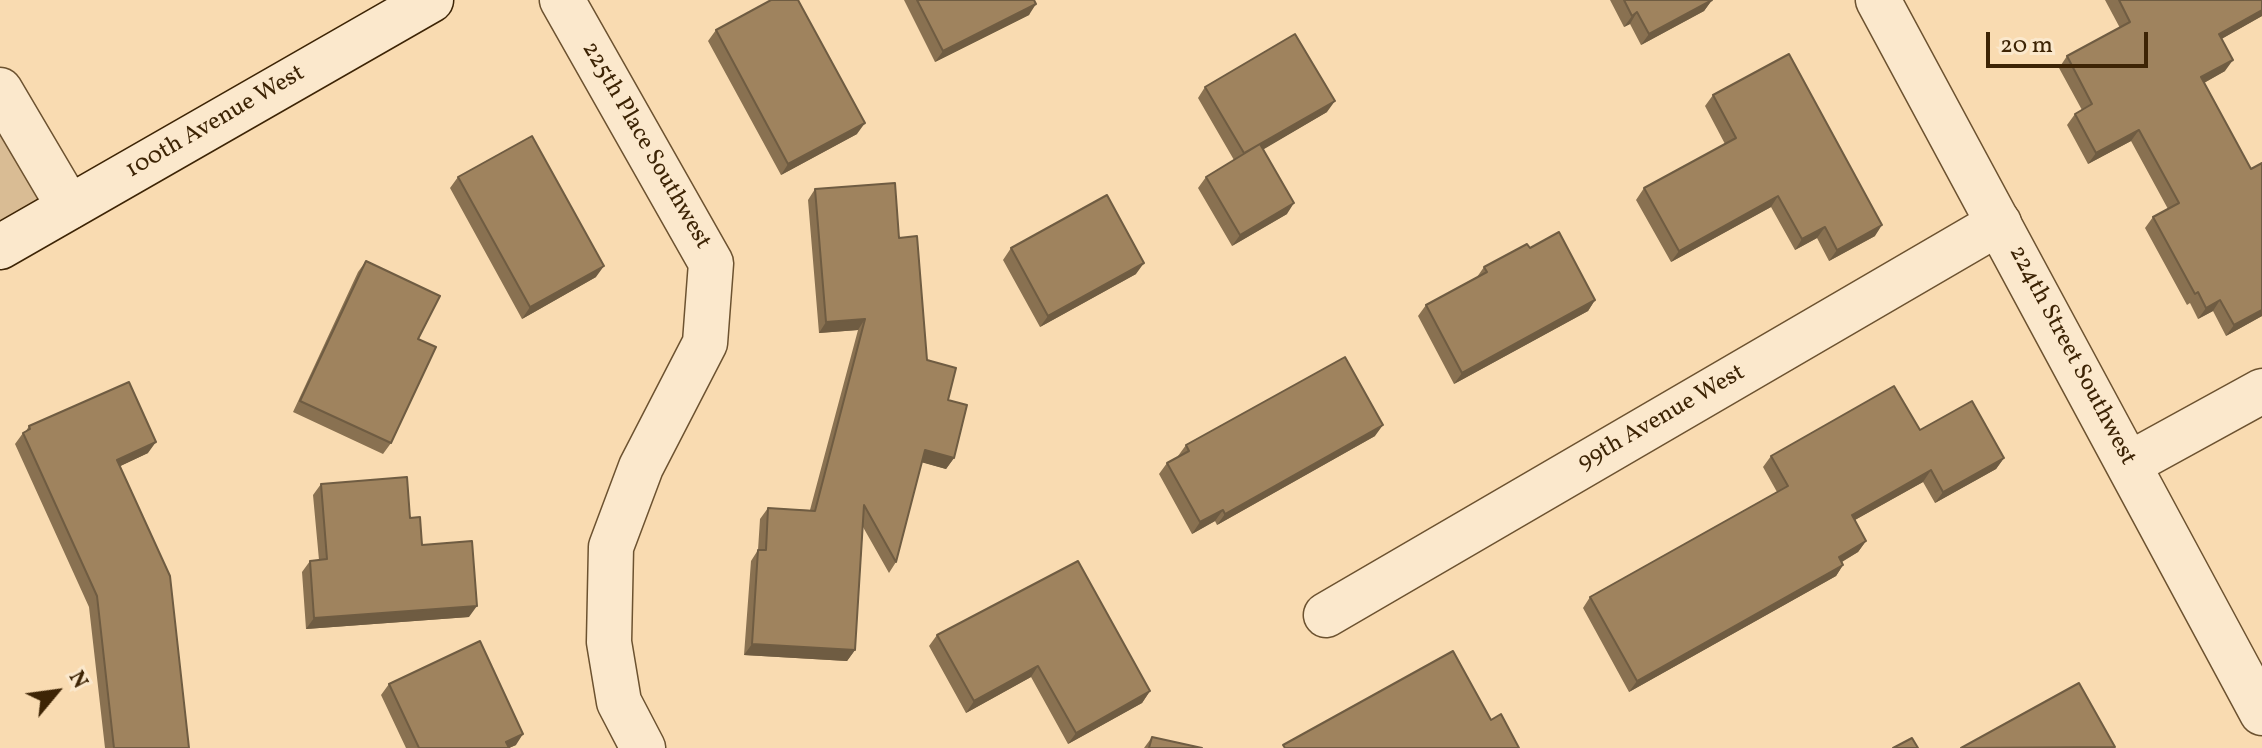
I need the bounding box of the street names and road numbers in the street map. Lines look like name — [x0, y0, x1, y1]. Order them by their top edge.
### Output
street label: 225th Place Southwest — [574, 37, 716, 255]
street label: 100th Avenue West — [121, 60, 311, 186]
street label: 224th Street Southwest — [2001, 241, 2141, 471]
street label: 99th Avenue West — [1573, 359, 1751, 479]

